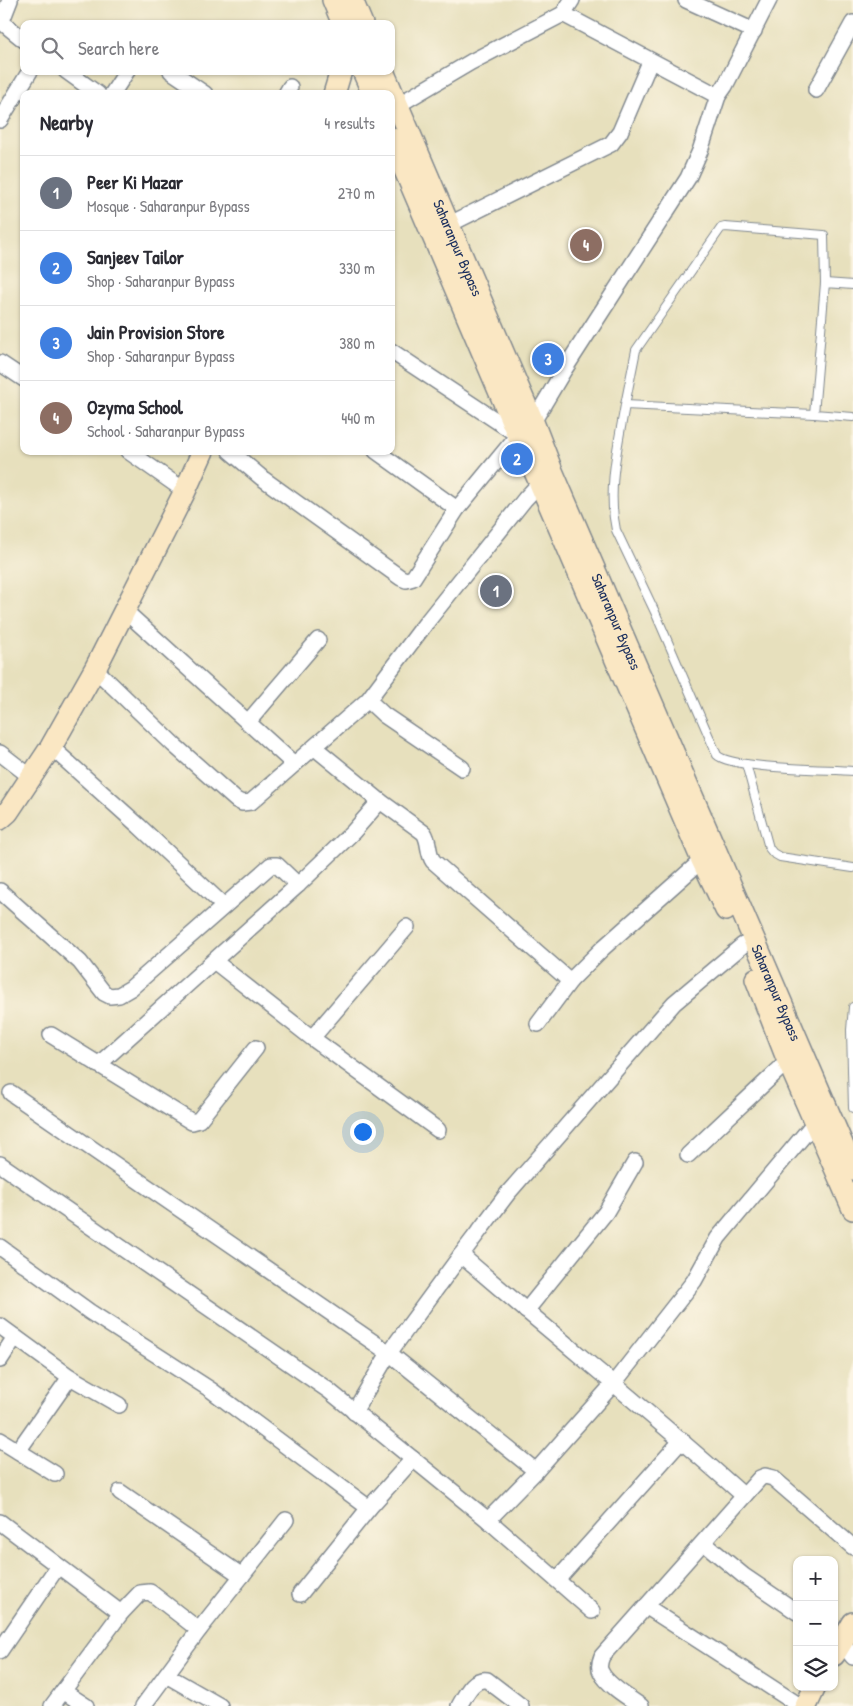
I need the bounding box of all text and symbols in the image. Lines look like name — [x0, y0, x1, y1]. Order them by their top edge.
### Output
search box — [20, 20, 395, 75]
icon: search — [38, 34, 66, 62]
text: Search here — [78, 35, 159, 61]
text: Nearby — [40, 108, 93, 137]
text: 4 results — [324, 112, 375, 134]
text: Peer Ki Mazar — [87, 169, 183, 195]
text: 1 — [53, 182, 59, 204]
text: 270 m — [338, 182, 375, 204]
text: Mosque · Saharanpur Bypass — [87, 195, 250, 217]
street label: Saharanpur Bypass — [429, 196, 488, 299]
pin: 4 — [570, 226, 602, 264]
text: Sanjeev Tailor — [87, 244, 184, 270]
text: 2 — [52, 257, 60, 279]
text: 330 m — [339, 257, 375, 279]
text: Shop · Saharanpur Bypass — [87, 270, 235, 292]
text: Jain Provision Store — [87, 319, 225, 345]
text: 3 — [52, 332, 60, 354]
text: 380 m — [339, 332, 375, 354]
pin: 3 — [532, 340, 564, 378]
text: Shop · Saharanpur Bypass — [87, 345, 235, 367]
text: Ozyma School — [87, 394, 183, 420]
text: 4 — [53, 407, 59, 429]
text: 440 m — [341, 407, 375, 429]
text: School · Saharanpur Bypass — [87, 420, 245, 442]
pin: 2 — [501, 440, 533, 478]
street label: Saharanpur Bypass — [587, 570, 647, 673]
pin: 1 — [480, 572, 512, 610]
street label: Saharanpur Bypass — [747, 941, 807, 1044]
your location — [350, 1119, 376, 1145]
map controls — [793, 1556, 838, 1691]
button: + — [793, 1556, 838, 1601]
button: − — [793, 1601, 838, 1646]
button: layers — [793, 1646, 838, 1691]

